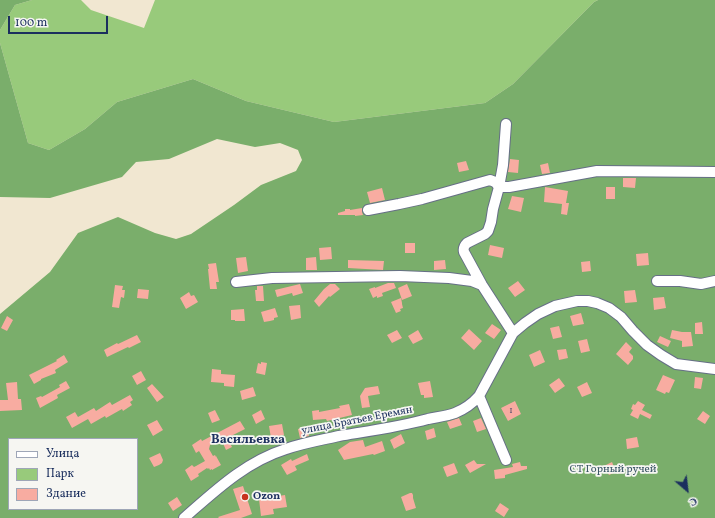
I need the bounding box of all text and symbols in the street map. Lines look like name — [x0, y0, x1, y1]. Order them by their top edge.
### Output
scale bar — [10, 8, 110, 34]
text: 100 m — [15, 15, 47, 31]
street label: улица Братьев Еремян — [300, 404, 414, 438]
house number: 1 — [509, 406, 513, 416]
district label: Васильевка — [211, 433, 285, 449]
legend — [8, 438, 138, 510]
text: Улица — [46, 446, 79, 462]
park label: СТ Горный ручей — [570, 463, 656, 477]
text: Парк — [46, 466, 74, 482]
north arrow — [667, 470, 707, 510]
text: Здание — [46, 486, 86, 502]
place label: Ozon — [253, 490, 280, 504]
marker: Ozon — [240, 492, 250, 502]
text: С — [686, 493, 700, 509]

